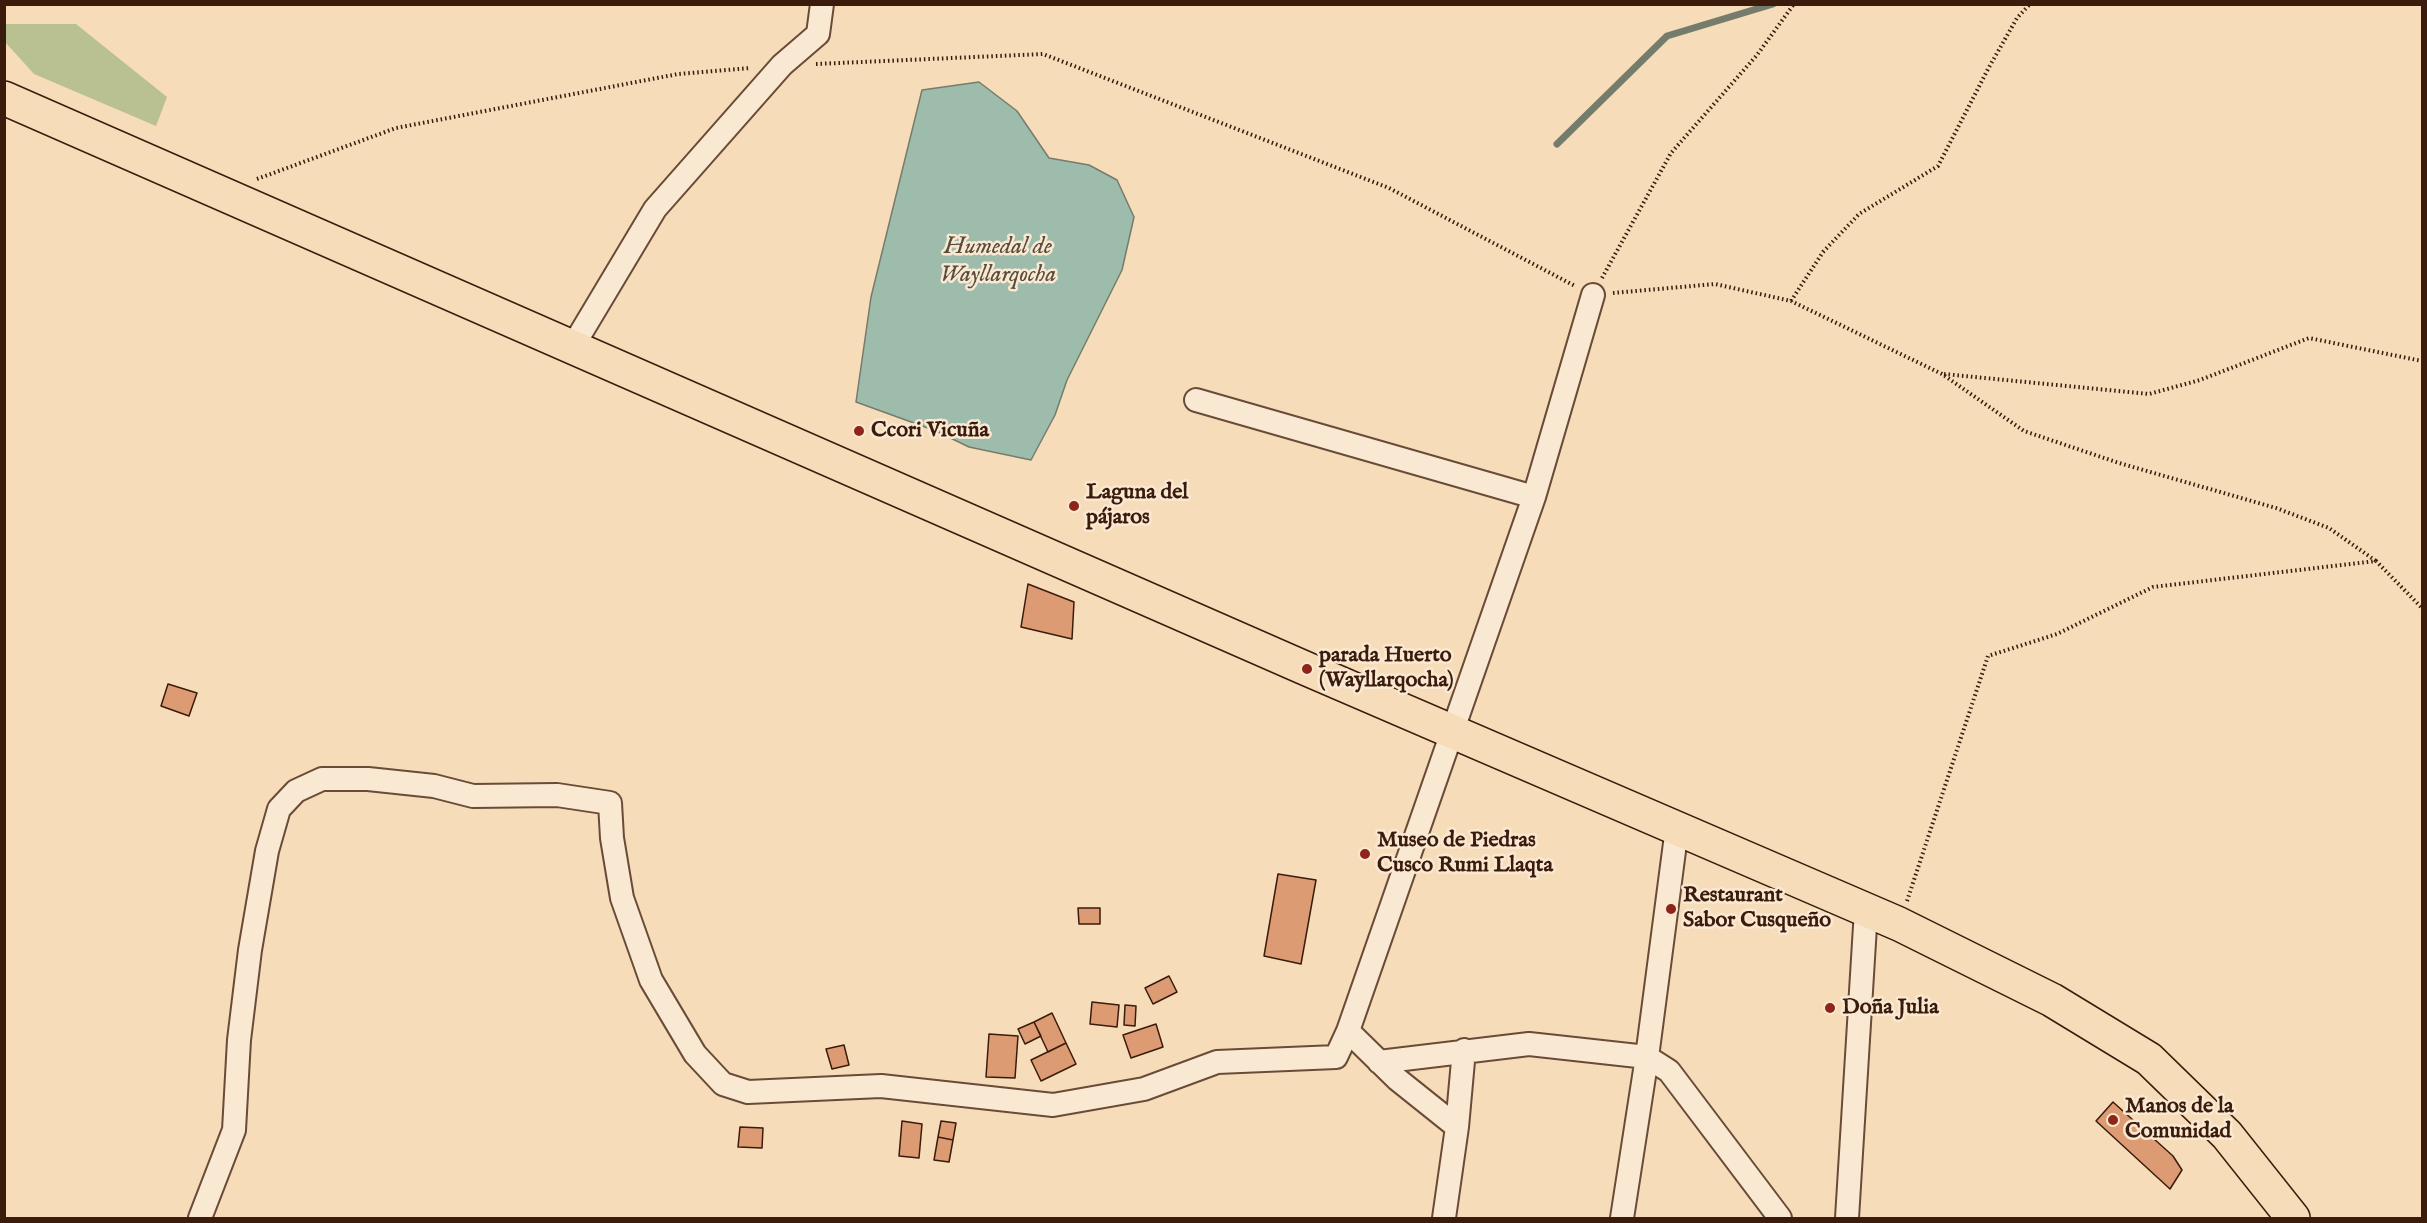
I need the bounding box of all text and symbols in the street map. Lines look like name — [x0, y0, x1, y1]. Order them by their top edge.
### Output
water label: Humedal de Wayllarqocha — [940, 234, 1056, 290]
place label: Ccori Vicuña — [871, 418, 989, 444]
marker: Ccori Vicuña — [852, 424, 866, 438]
place label: Laguna del pájaros — [1086, 480, 1188, 532]
marker: Laguna del pájaros — [1067, 499, 1081, 513]
place label: parada Huerto (Wayllarqocha) — [1319, 643, 1453, 694]
marker: parada Huerto (Wayllarqocha) — [1300, 662, 1314, 676]
place label: Museo de Piedras Cusco Rumi Llaqta — [1377, 828, 1553, 879]
marker: Museo de Piedras Cusco Rumi Llaqta — [1358, 847, 1372, 861]
place label: Restaurant Sabor Cusqueño — [1683, 883, 1831, 934]
marker: Restaurant Sabor Cusqueño — [1664, 902, 1678, 916]
place label: Doña Julia — [1842, 995, 1939, 1021]
marker: Doña Julia — [1823, 1001, 1837, 1015]
place label: Manos de la Comunidad — [2125, 1094, 2233, 1146]
marker: Manos de la Comunidad — [2106, 1113, 2120, 1127]

